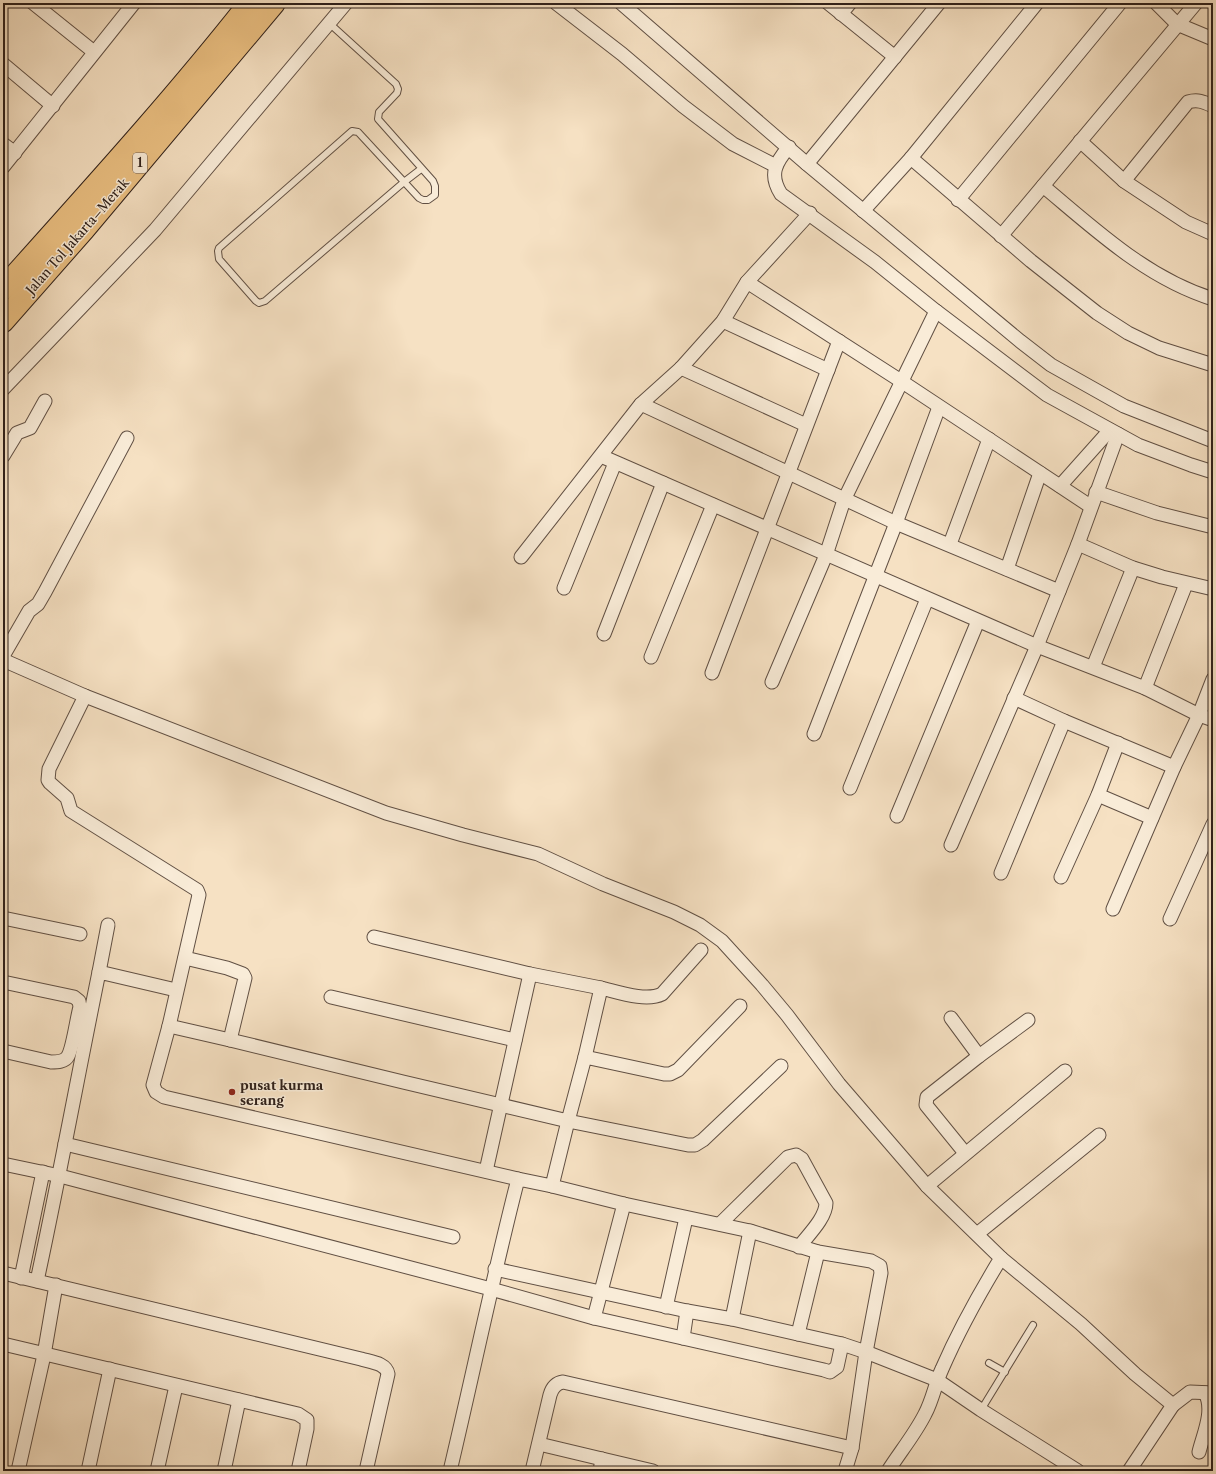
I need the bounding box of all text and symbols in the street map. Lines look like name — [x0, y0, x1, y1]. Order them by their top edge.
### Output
road number: 1 — [133, 153, 147, 173]
street label: Jalan Tol Jakarta–Merak — [21, 174, 132, 299]
place label: pusat kurma serang — [240, 1077, 324, 1108]
marker: pusat kurma serang — [227, 1087, 237, 1097]

